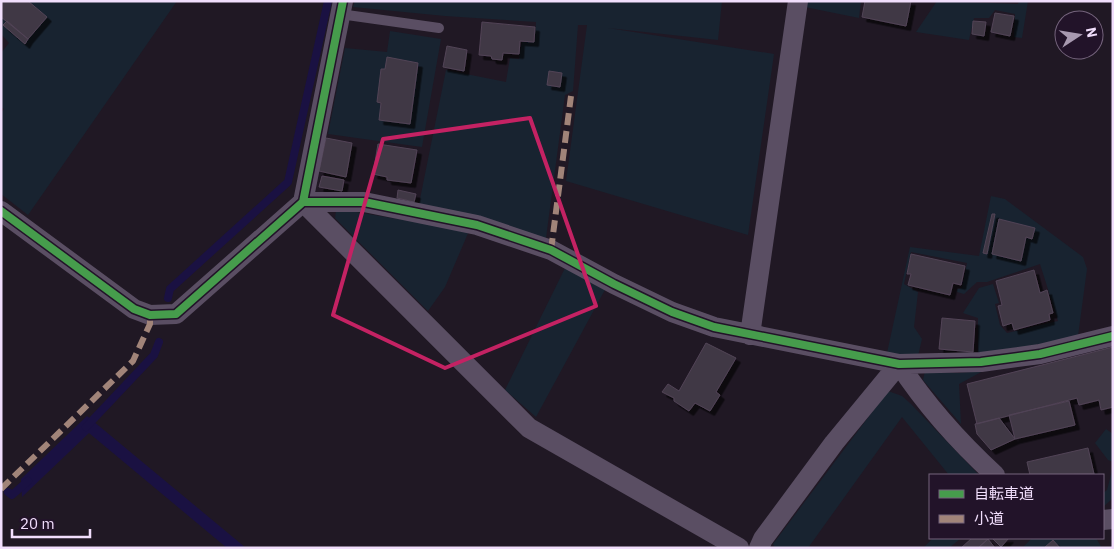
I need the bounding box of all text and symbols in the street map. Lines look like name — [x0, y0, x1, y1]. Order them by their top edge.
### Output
north arrow — [1054, 10, 1104, 60]
text: N — [1082, 25, 1102, 39]
legend — [929, 474, 1104, 539]
text: 自転車道 — [974, 484, 1034, 503]
scale bar — [12, 506, 90, 538]
text: 小道 — [974, 509, 1004, 528]
text: 20 m — [20, 514, 55, 533]

